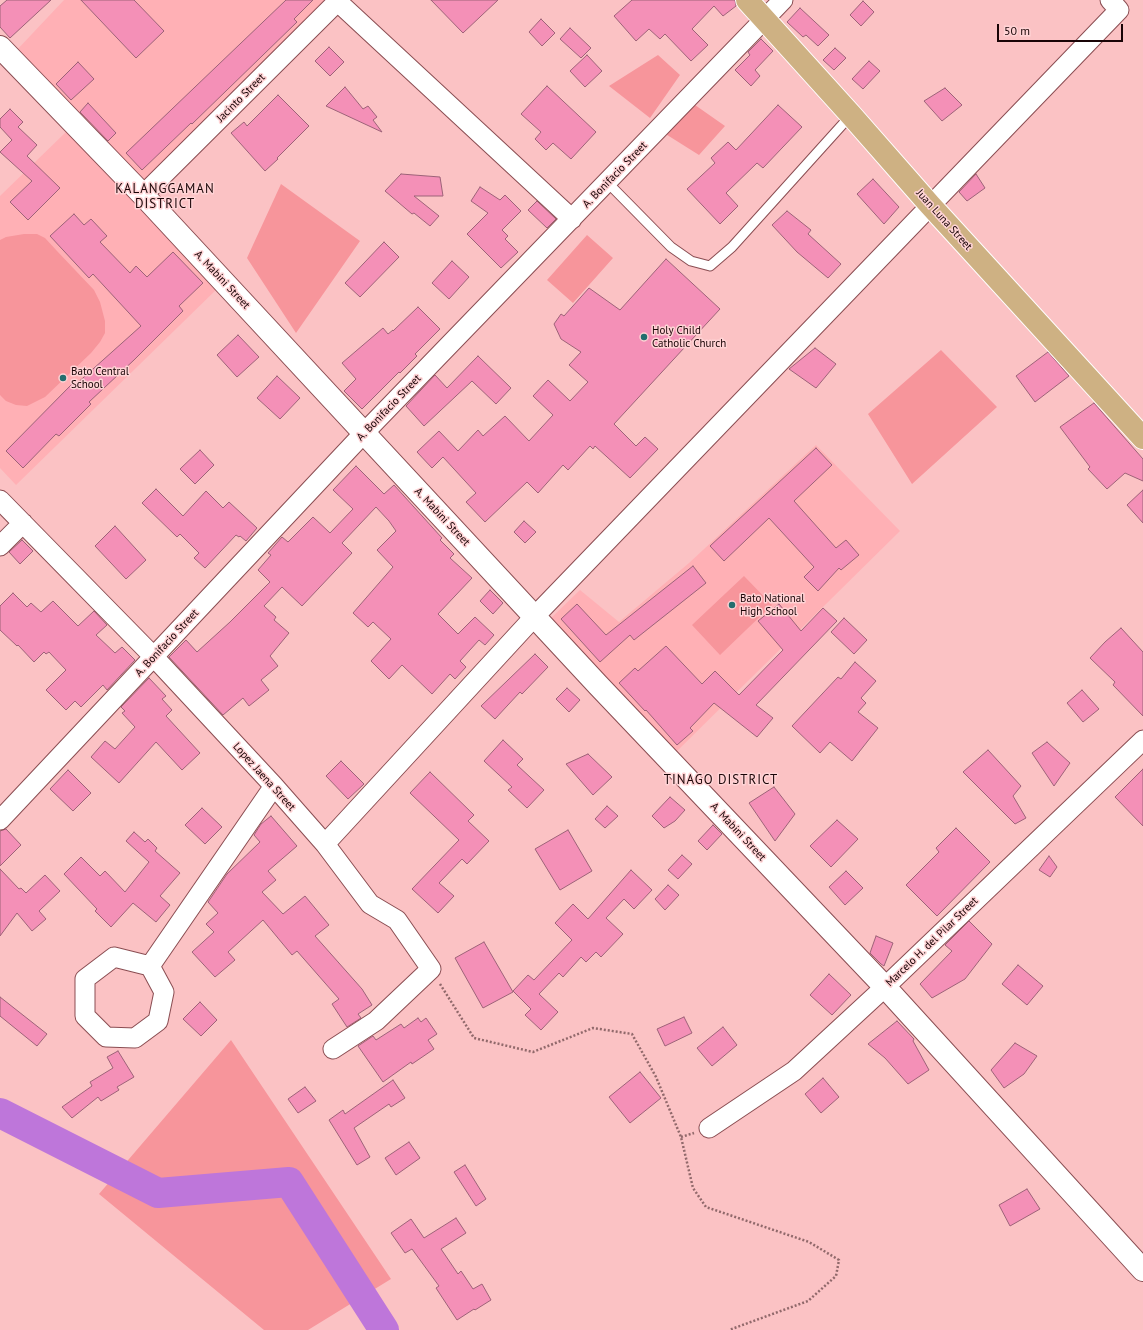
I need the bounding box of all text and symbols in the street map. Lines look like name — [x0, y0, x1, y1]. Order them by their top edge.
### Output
scale bar — [999, 16, 1125, 42]
text: 50 m — [1004, 23, 1030, 38]
street label: Jacinto Street — [214, 71, 268, 125]
street label: A. Bonifacio Street — [580, 139, 650, 211]
district label: KALANGGAMAN DISTRICT — [115, 181, 215, 212]
street label: Juan Luna Street — [913, 187, 975, 253]
street label: A. Mabini Street — [192, 248, 252, 312]
place label: Holy Child Catholic Church — [652, 324, 726, 350]
marker: Holy Child Catholic Church — [639, 332, 649, 342]
place label: Bato Central School — [71, 365, 129, 391]
street label: A. Bonifacio Street — [354, 372, 424, 444]
marker: Bato Central School — [58, 373, 68, 383]
street label: A. Mabini Street — [412, 485, 472, 549]
place label: Bato National High School — [740, 592, 804, 618]
marker: Bato National High School — [727, 600, 737, 610]
street label: A. Bonifacio Street — [132, 607, 202, 679]
street label: Lopez Jaena Street — [230, 740, 298, 814]
district label: TINAGO DISTRICT — [664, 772, 778, 788]
street label: A. Mabini Street — [708, 800, 768, 864]
street label: Marcelo H. del Pilar Street — [883, 894, 981, 990]

